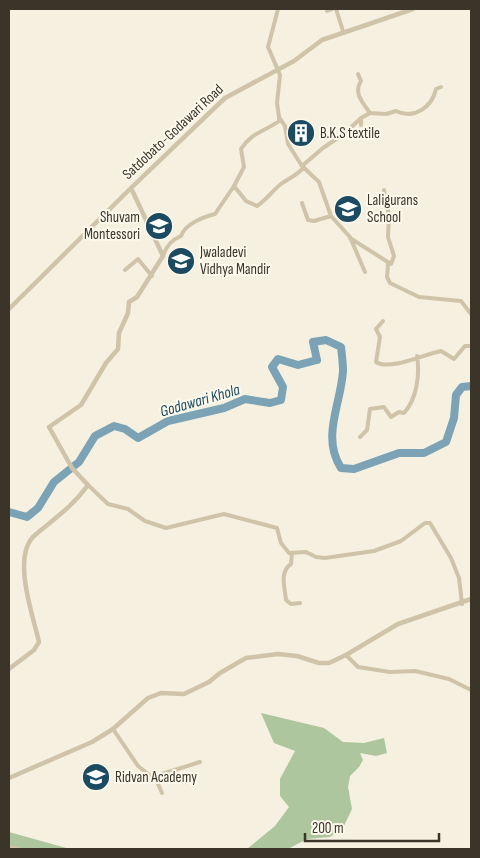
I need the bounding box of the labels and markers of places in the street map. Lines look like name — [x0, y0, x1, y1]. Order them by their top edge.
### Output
building icon: B.K.S textile — [286, 118, 316, 148]
place label: B.K.S textile — [320, 124, 380, 143]
place label: Laligurans School — [367, 191, 418, 227]
school or university icon: Laligurans School — [333, 194, 363, 224]
place label: Shuvam Montessori — [84, 208, 140, 244]
school or university icon: Shuvam Montessori — [144, 211, 174, 241]
place label: Jwaladevi Vidhya Mandir — [199, 243, 271, 279]
school or university icon: Jwaladevi Vidhya Mandir — [166, 246, 196, 276]
school or university icon: Ridvan Academy — [81, 762, 111, 792]
place label: Ridvan Academy — [115, 768, 197, 787]

